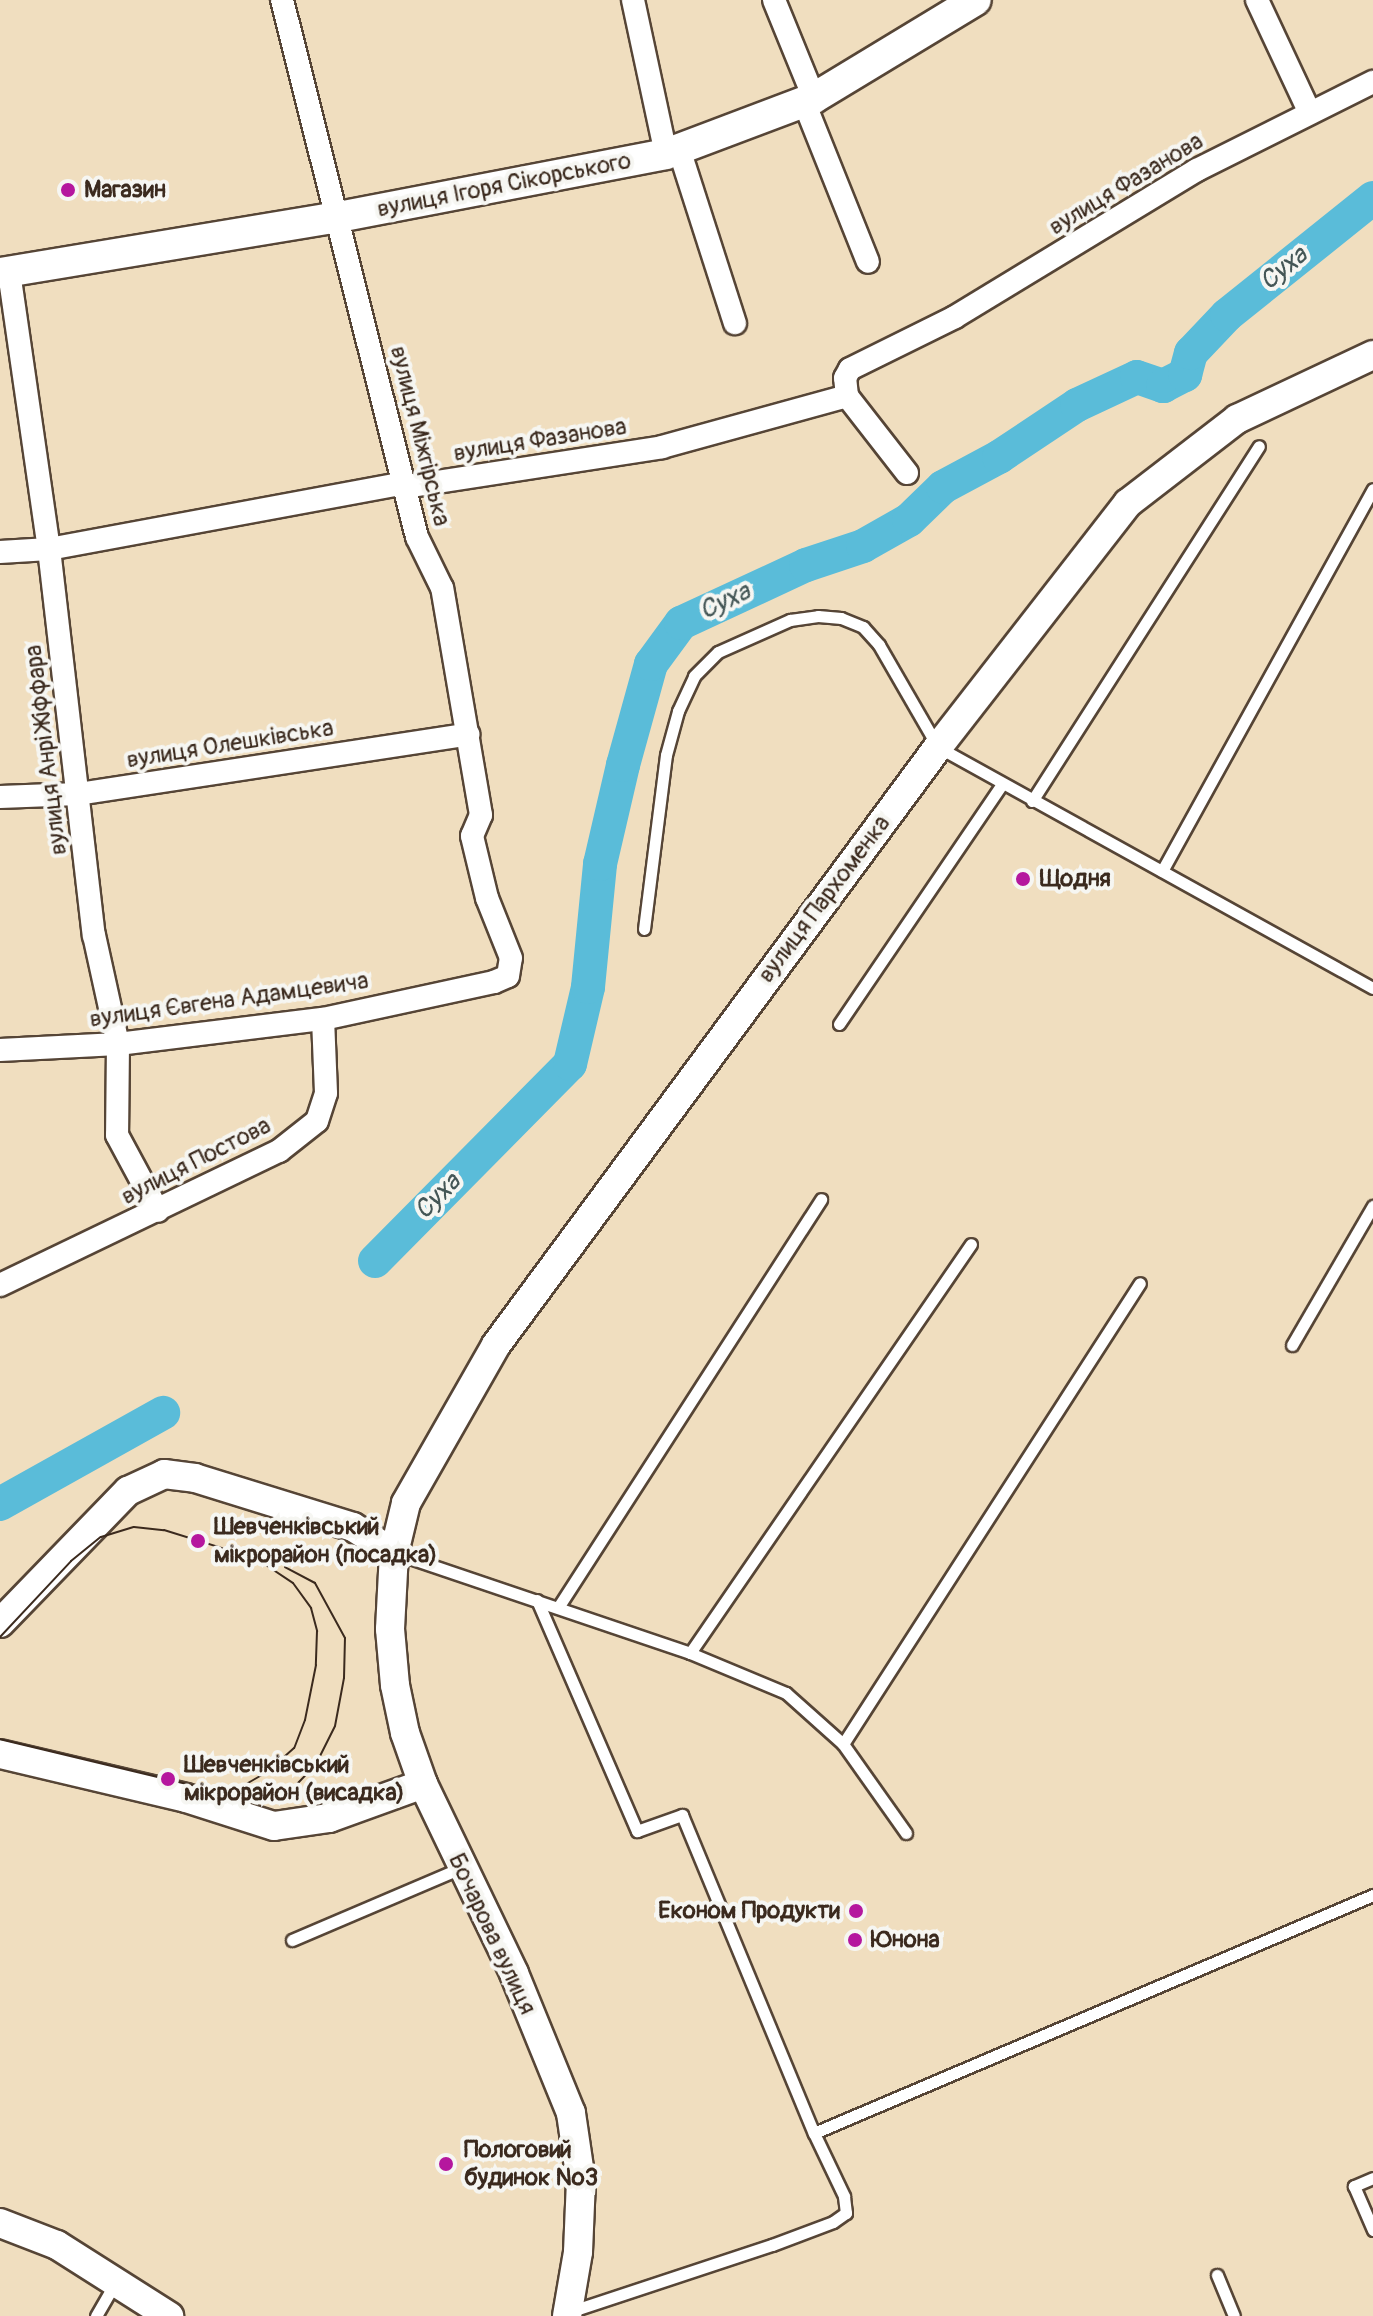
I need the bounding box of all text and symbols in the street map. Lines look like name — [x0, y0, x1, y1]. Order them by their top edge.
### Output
street label: вулиця Фазанова — [1044, 127, 1208, 241]
street label: вулиця Ігоря Сікорського — [375, 146, 633, 224]
place label: Магазин — [84, 176, 166, 204]
marker: Магазин — [59, 181, 77, 199]
water label: Суха — [1254, 240, 1314, 298]
street label: вулиця Міжгірська — [384, 343, 456, 529]
street label: вулиця Фазанова — [451, 412, 629, 468]
water label: Суха — [695, 577, 755, 627]
street label: вулиця Анрі Жіффара — [19, 643, 73, 857]
street label: вулиця Олешківська — [125, 713, 335, 775]
street label: вулиця Пархоменка — [752, 810, 896, 988]
place label: Щодня — [1039, 865, 1111, 893]
marker: Щодня — [1014, 870, 1032, 888]
street label: вулиця Євгена Адамцевича — [88, 966, 370, 1034]
street label: вулиця Постова — [116, 1111, 276, 1211]
water label: Суха — [409, 1168, 467, 1226]
place label: Шевченківський мікрорайон (посадка) — [214, 1513, 437, 1569]
marker: Шевченківський мікрорайон (посадка) — [189, 1532, 207, 1550]
place label: Шевченківський мікрорайон (висадка) — [184, 1751, 405, 1807]
marker: Шевченківський мікрорайон (висадка) — [159, 1770, 177, 1788]
street label: Бочарова вулиця — [442, 1849, 542, 2019]
place label: Економ Продукти — [658, 1897, 840, 1925]
marker: Економ Продукти — [847, 1902, 865, 1920]
place label: Юнона — [871, 1926, 940, 1954]
marker: Юнона — [846, 1931, 864, 1949]
place label: Пологовий будинок №3 — [464, 2136, 598, 2192]
marker: Пологовий будинок №3 — [435, 2153, 457, 2175]

